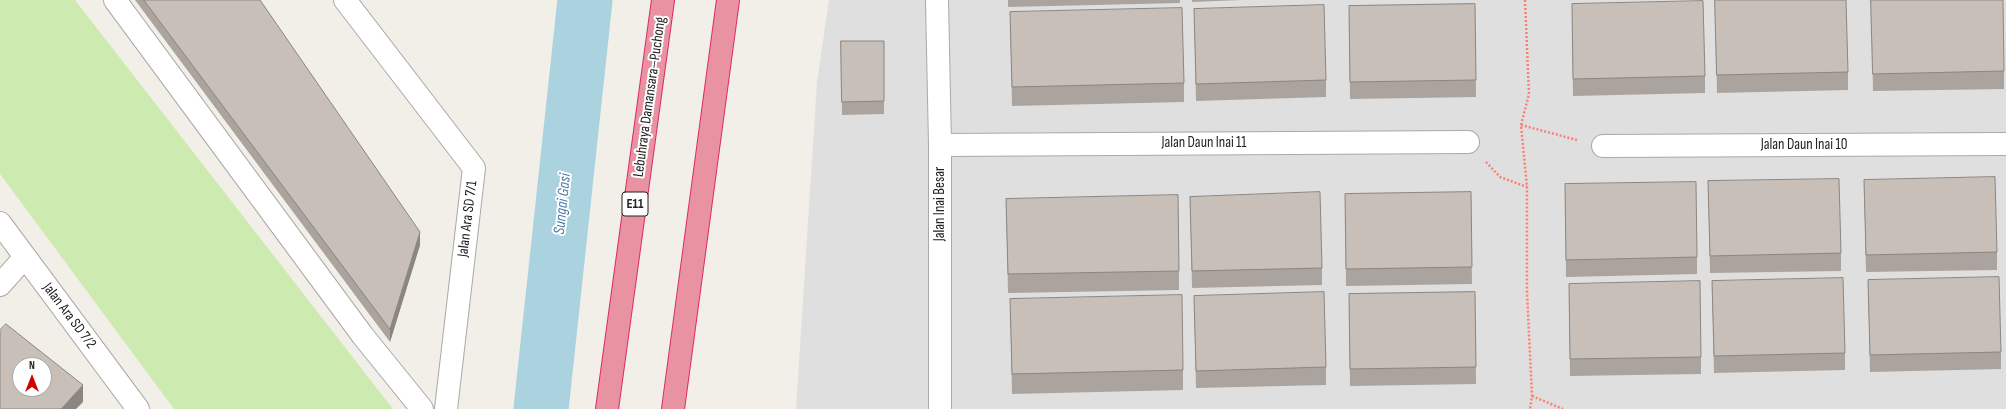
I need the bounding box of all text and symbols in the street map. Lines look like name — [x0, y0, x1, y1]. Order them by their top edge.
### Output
street label: Lebuhraya Damansara–Puchong — [630, 16, 670, 178]
street label: Jalan Daun Inai 11 — [1161, 134, 1247, 152]
street label: Jalan Daun Inai 10 — [1761, 136, 1847, 154]
street label: Jalan Inai Besar — [931, 167, 949, 241]
water label: Sungai Gasi — [550, 173, 576, 235]
street label: Jalan Ara SD 7/1 — [454, 180, 482, 258]
road number: E11 — [622, 192, 648, 216]
street label: Jalan Ara SD 7/2 — [38, 280, 100, 352]
north arrow — [12, 357, 52, 397]
text: N — [29, 359, 35, 372]

